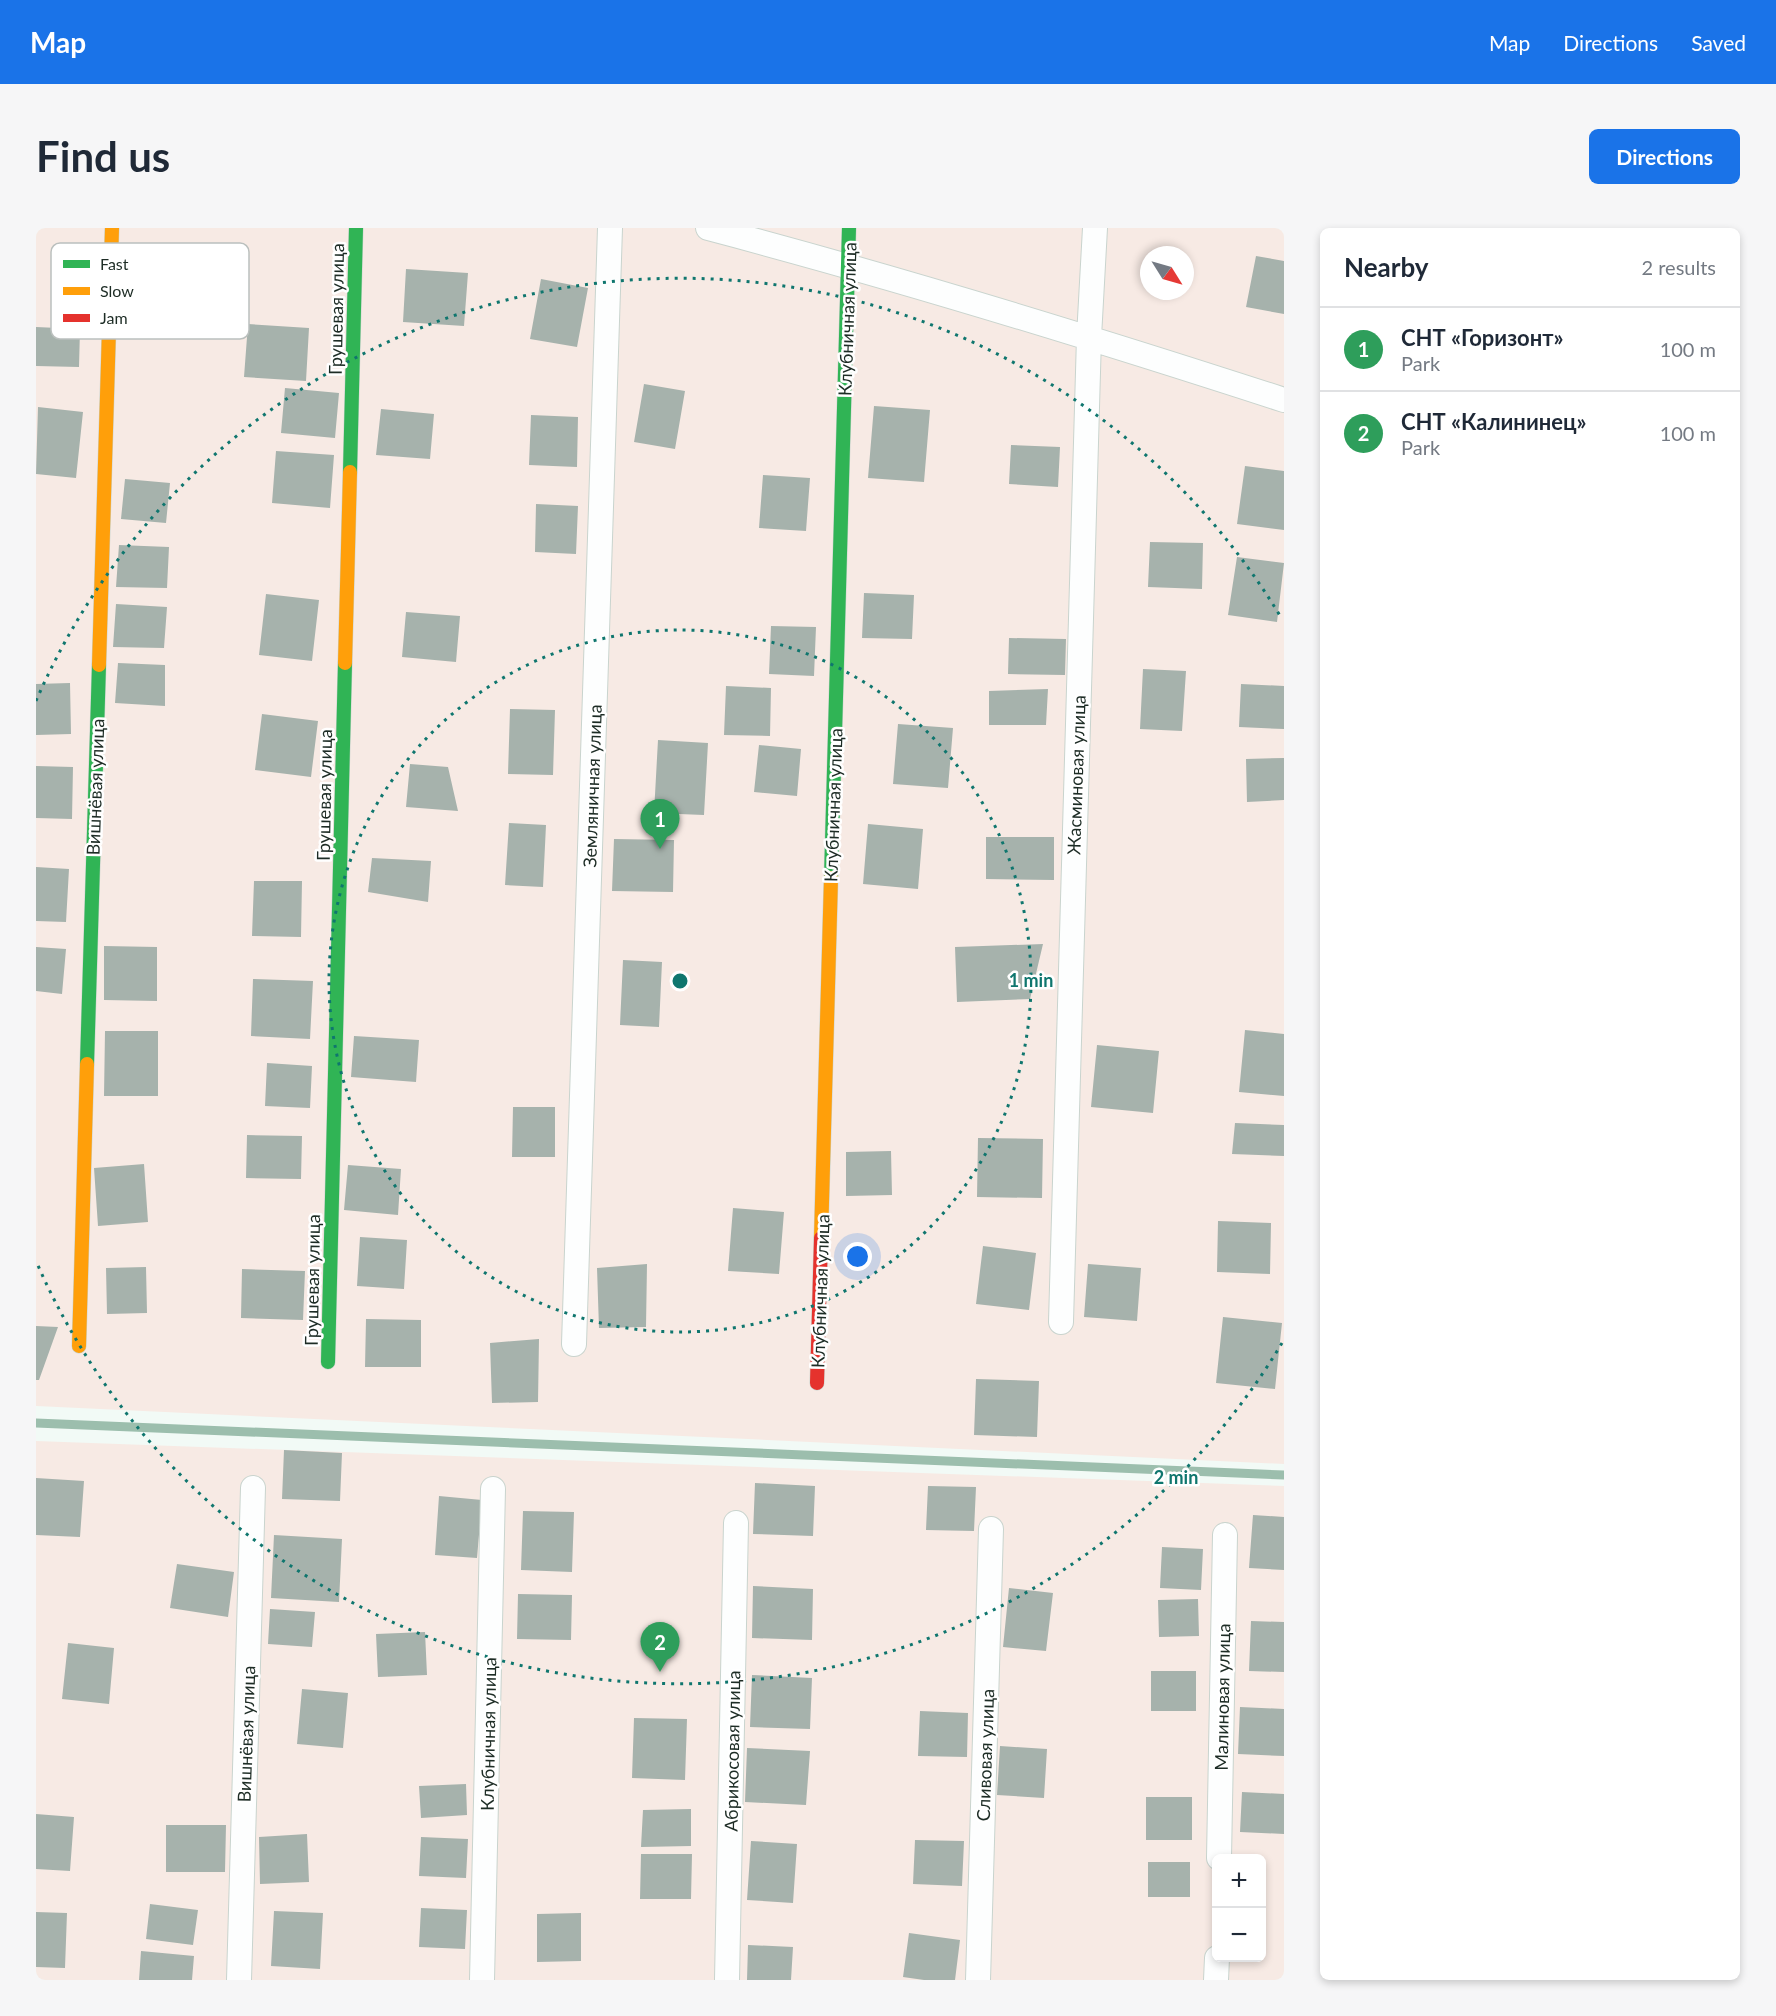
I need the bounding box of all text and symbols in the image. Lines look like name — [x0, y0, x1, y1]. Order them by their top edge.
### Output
text: Map — [30, 25, 86, 59]
text: Map — [1489, 30, 1530, 55]
text: Directions — [1563, 30, 1658, 55]
text: Saved — [1691, 30, 1746, 55]
button: Directions — [1589, 129, 1740, 184]
text: Find us — [36, 131, 170, 181]
street label: Клубничная улица — [833, 242, 861, 396]
legend — [51, 243, 249, 339]
street label: Грушевая улица — [324, 243, 348, 375]
north arrow — [1140, 246, 1194, 300]
text: Nearby — [1344, 251, 1429, 283]
text: Fast — [100, 254, 129, 273]
text: 2 results — [1641, 255, 1716, 279]
text: Slow — [100, 281, 134, 300]
text: Jam — [100, 308, 128, 327]
text: СНТ «Горизонт» — [1401, 324, 1564, 351]
text: 1 — [1358, 337, 1369, 361]
text: 100 m — [1660, 337, 1716, 361]
text: Park — [1401, 351, 1440, 375]
text: СНТ «Калининец» — [1401, 408, 1587, 435]
text: 2 — [1358, 421, 1369, 445]
text: 100 m — [1660, 421, 1716, 445]
text: Park — [1401, 435, 1440, 459]
street label: Жасминовая улица — [1062, 695, 1090, 855]
street label: Земляничная улица — [578, 704, 606, 868]
street label: Вишнёвая улица — [82, 718, 108, 856]
street label: Клубничная улица — [819, 728, 847, 882]
street label: Грушевая улица — [312, 729, 336, 861]
pin: 1 — [640, 800, 680, 849]
text: 1 min — [1009, 969, 1053, 991]
centre of rings — [670, 971, 690, 991]
street label: Грушевая улица — [300, 1214, 324, 1346]
street label: Клубничная улица — [806, 1214, 834, 1368]
your location — [843, 1242, 872, 1271]
text: 2 min — [1154, 1466, 1198, 1488]
pin: 2 — [640, 1622, 680, 1672]
street label: Малиновая улица — [1210, 1623, 1234, 1771]
street label: Клубничная улица — [476, 1657, 500, 1811]
street label: Вишнёвая улица — [233, 1665, 259, 1803]
street label: Абрикосовая улица — [720, 1670, 744, 1832]
street label: Сливовая улица — [972, 1688, 998, 1822]
map controls — [1212, 1854, 1266, 1962]
button: + — [1212, 1854, 1266, 1908]
button: − — [1212, 1908, 1266, 1962]

